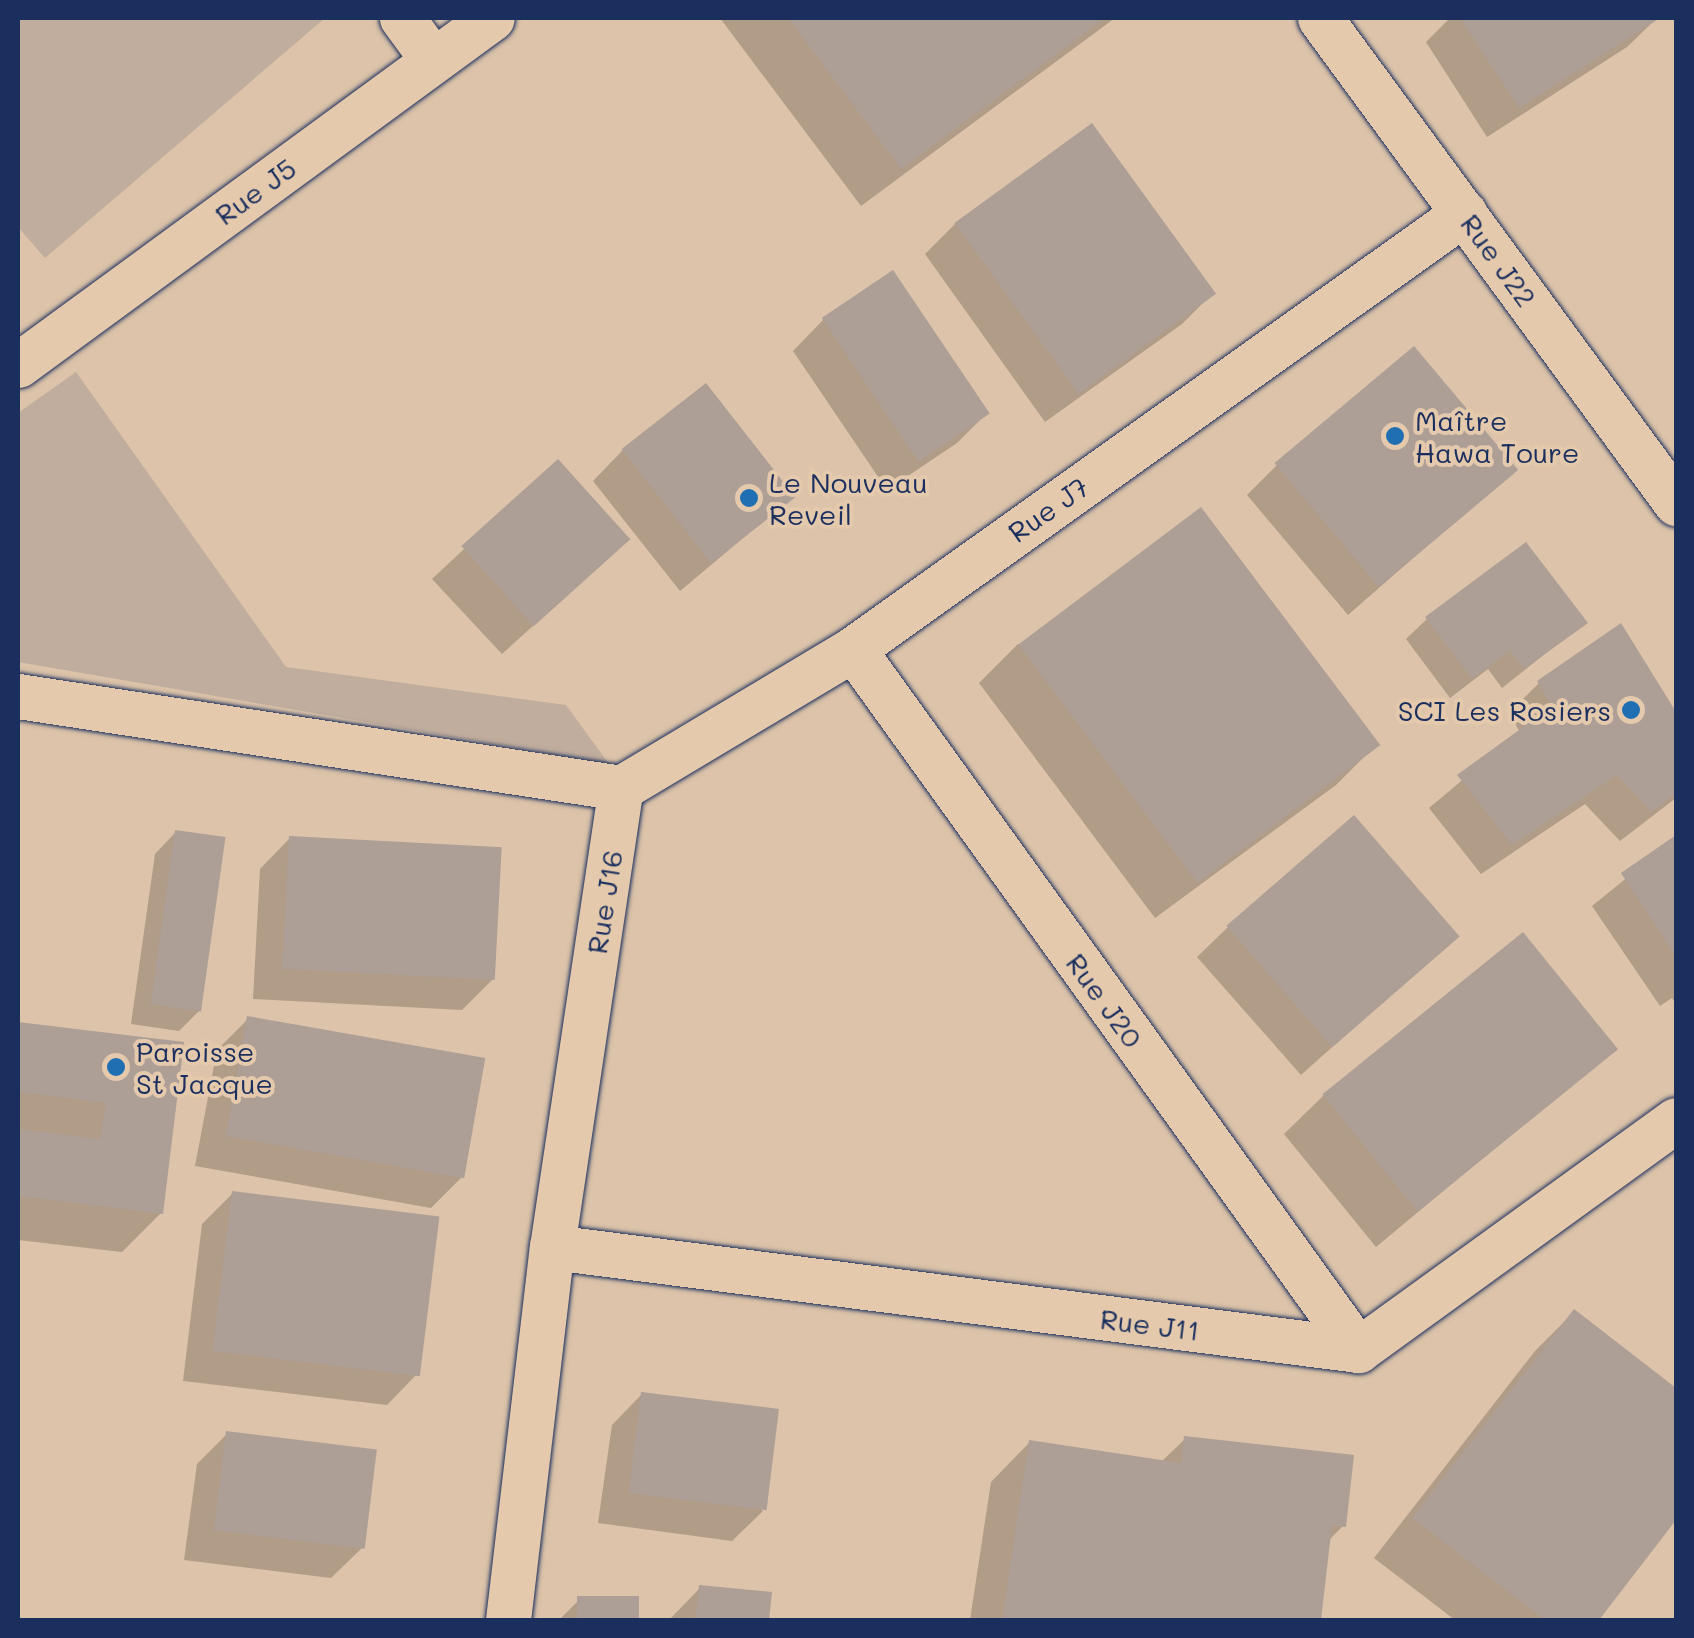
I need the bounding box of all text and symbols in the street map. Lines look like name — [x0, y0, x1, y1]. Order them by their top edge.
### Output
street label: Rue J5 — [208, 151, 302, 231]
street label: Rue J22 — [1454, 207, 1544, 313]
place label: Maître Hawa Toure — [1415, 403, 1579, 469]
marker: Maître Hawa Toure — [1384, 425, 1406, 447]
place label: Le Nouveau Reveil — [769, 465, 928, 531]
street label: Rue J7 — [1001, 469, 1095, 549]
marker: Le Nouveau Reveil — [738, 487, 760, 509]
place label: SCI Les Rosiers — [1398, 693, 1611, 727]
marker: SCI Les Rosiers — [1620, 699, 1642, 721]
street label: Rue J16 — [579, 848, 629, 956]
street label: Rue J20 — [1060, 947, 1150, 1053]
place label: Paroisse St Jacque — [136, 1034, 273, 1100]
marker: Paroisse St Jacque — [105, 1056, 127, 1078]
street label: Rue J11 — [1098, 1301, 1202, 1347]

